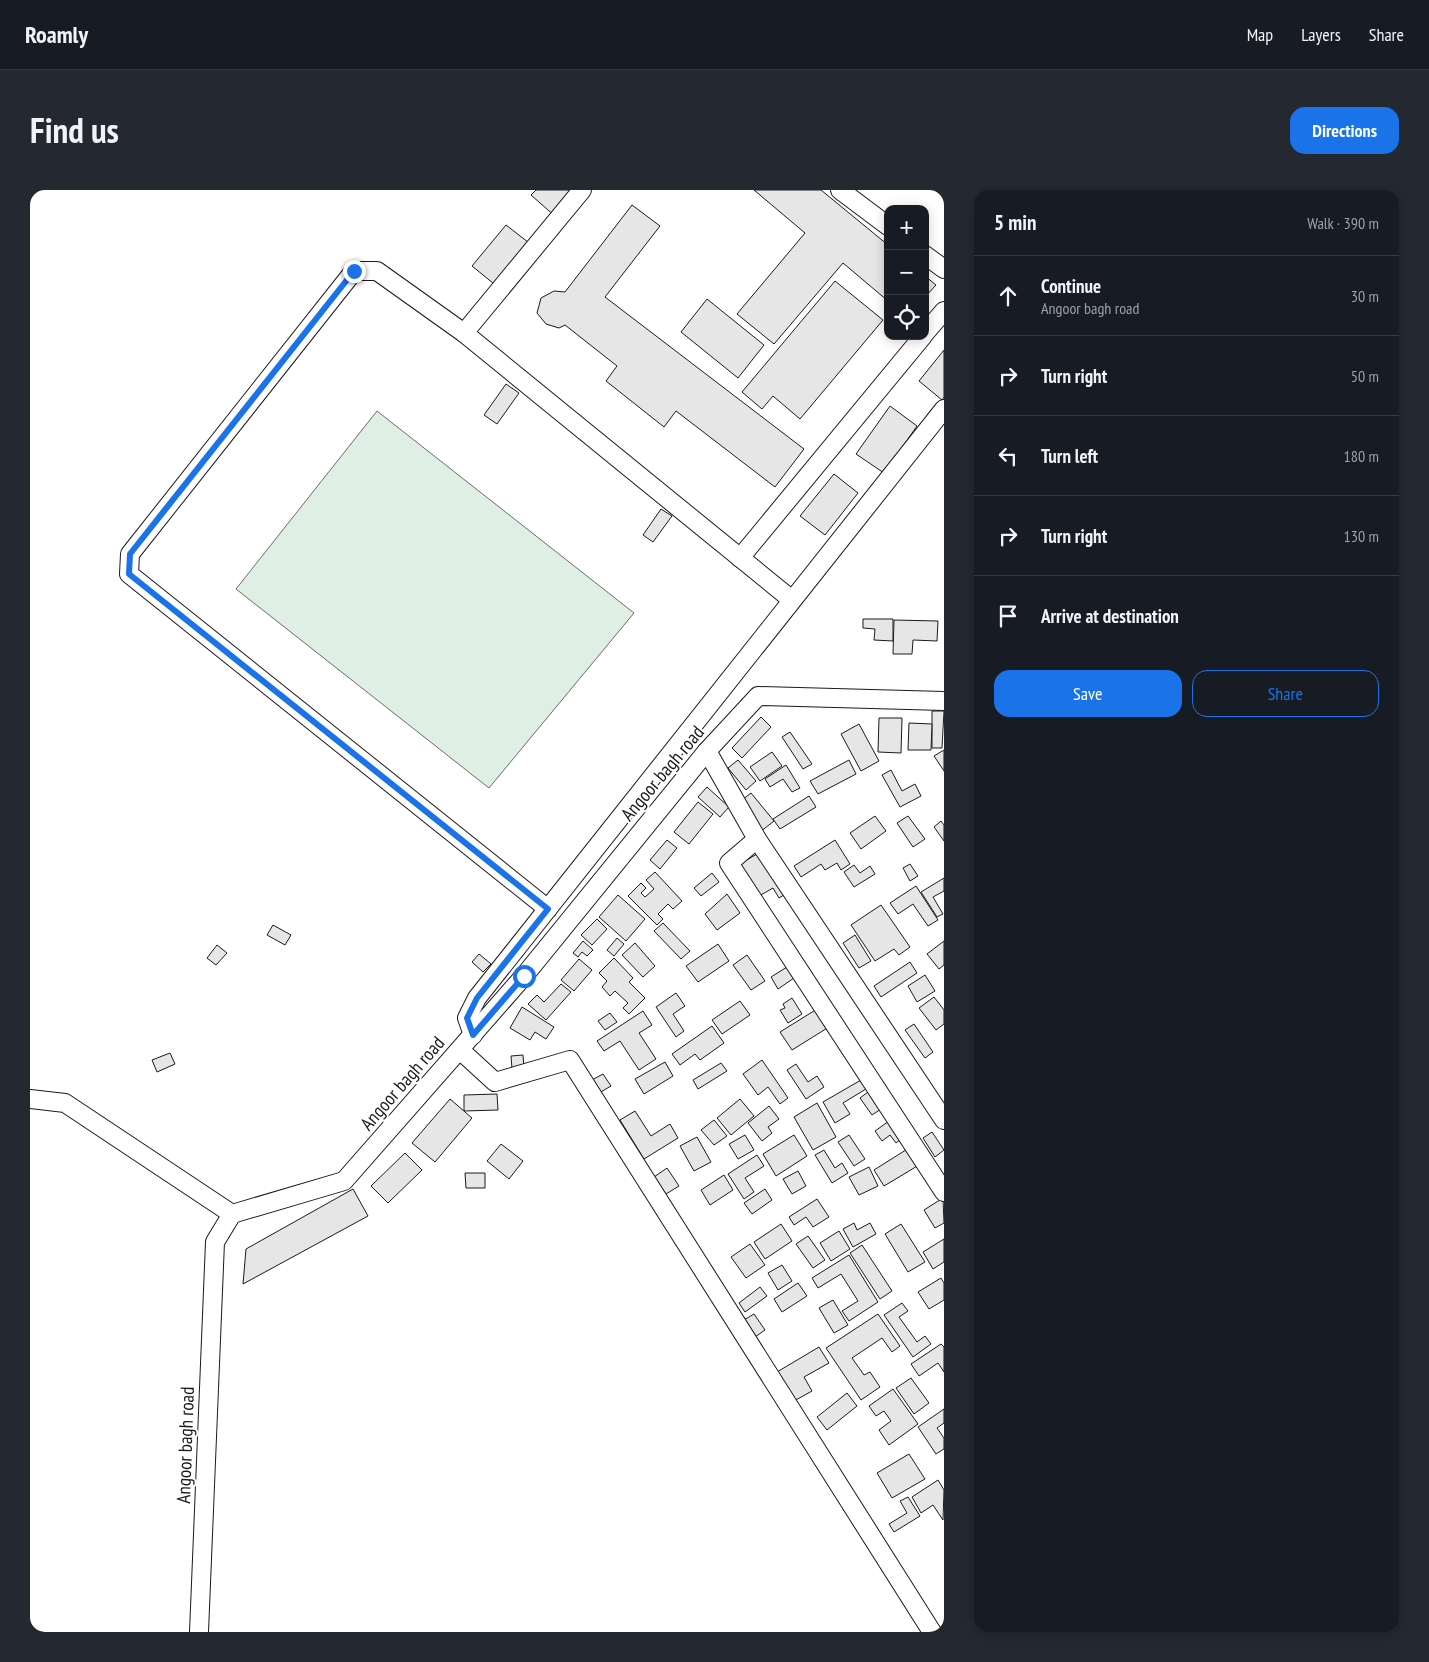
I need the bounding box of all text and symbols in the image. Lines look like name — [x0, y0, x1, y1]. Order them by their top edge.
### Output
text: Roamly — [25, 19, 88, 50]
text: Map — [1247, 23, 1273, 46]
text: Layers — [1301, 23, 1341, 46]
text: Share — [1369, 23, 1404, 46]
text: Find us — [30, 107, 119, 153]
button: Directions — [1290, 107, 1399, 154]
map controls — [884, 205, 929, 340]
button: + — [884, 205, 929, 250]
text: 5 min — [994, 209, 1036, 236]
text: Walk · 390 m — [1307, 213, 1379, 233]
button: − — [884, 250, 929, 295]
route end — [343, 260, 366, 283]
text: Continue — [1041, 274, 1101, 298]
icon: ahead — [994, 282, 1022, 310]
text: 30 m — [1351, 286, 1379, 306]
button: locate — [884, 295, 929, 340]
text: Angoor bagh road — [1041, 298, 1139, 318]
icon: right — [994, 362, 1022, 390]
text: Turn right — [1041, 364, 1107, 388]
text: 50 m — [1351, 366, 1379, 386]
icon: left — [994, 442, 1022, 470]
text: Turn left — [1041, 444, 1098, 468]
text: 180 m — [1344, 446, 1379, 466]
icon: right — [994, 522, 1022, 550]
text: Turn right — [1041, 524, 1107, 548]
text: 130 m — [1344, 526, 1379, 546]
icon: arrive — [994, 602, 1022, 630]
text: Arrive at destination — [1041, 604, 1179, 628]
button: Save — [994, 670, 1182, 717]
button: Share — [1192, 670, 1379, 717]
street label: Angoor bagh road — [615, 721, 709, 825]
route start — [513, 965, 536, 988]
street label: Angoor bagh road — [355, 1031, 449, 1135]
street label: Angoor bagh road — [171, 1386, 199, 1504]

